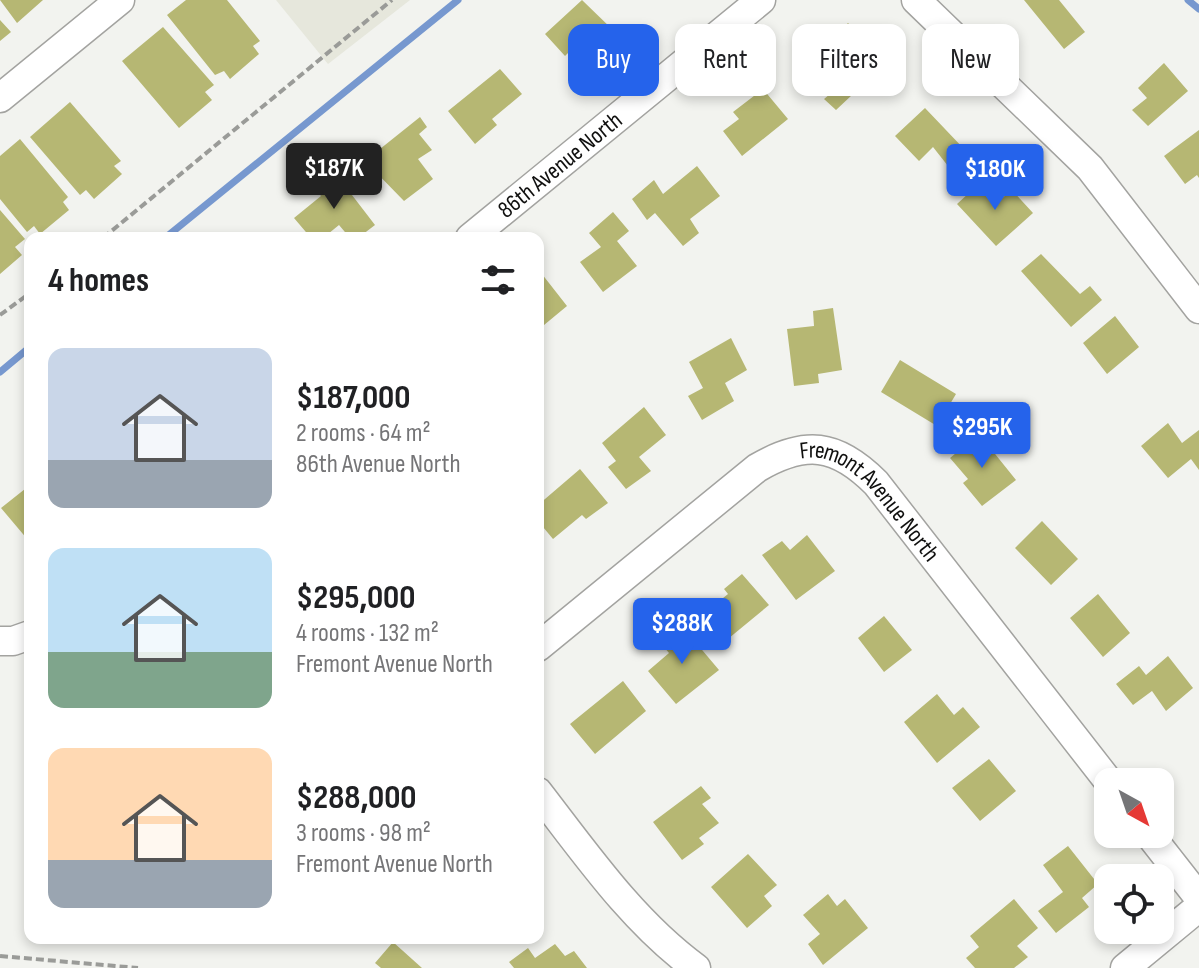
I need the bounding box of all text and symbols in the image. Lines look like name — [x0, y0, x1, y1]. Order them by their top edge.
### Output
chip: Buy — [568, 24, 659, 96]
chip: Rent — [675, 24, 776, 96]
chip: Filters — [792, 24, 906, 96]
chip: New — [922, 24, 1019, 96]
street label: 86th Avenue North — [492, 106, 628, 224]
pin: $187K — [278, 143, 390, 211]
pin: $180K — [939, 144, 1051, 212]
text: $187K — [304, 153, 364, 184]
text: $180K — [965, 154, 1025, 185]
icon: filters — [476, 258, 520, 302]
text: 4 homes — [48, 260, 149, 301]
text: $187,000 — [296, 377, 410, 418]
icon: home — [112, 380, 208, 476]
pin: $295K — [926, 402, 1038, 470]
text: $295K — [951, 412, 1013, 443]
text: 2 rooms · 64 m² — [296, 418, 431, 449]
street label: Fremont Avenue North — [798, 436, 946, 567]
text: 86th Avenue North — [296, 449, 461, 480]
text: $295,000 — [296, 577, 415, 618]
icon: home — [112, 580, 208, 676]
pin: $288K — [626, 598, 738, 666]
text: $288K — [651, 608, 713, 639]
text: 4 rooms · 132 m² — [296, 618, 439, 649]
text: Fremont Avenue North — [296, 649, 493, 680]
north arrow — [1094, 768, 1174, 848]
map controls — [1094, 768, 1174, 944]
text: $288,000 — [296, 777, 417, 818]
icon: home — [112, 780, 208, 876]
text: 3 rooms · 98 m² — [296, 818, 431, 849]
text: Fremont Avenue North — [296, 849, 493, 880]
button: locate — [1094, 864, 1174, 944]

